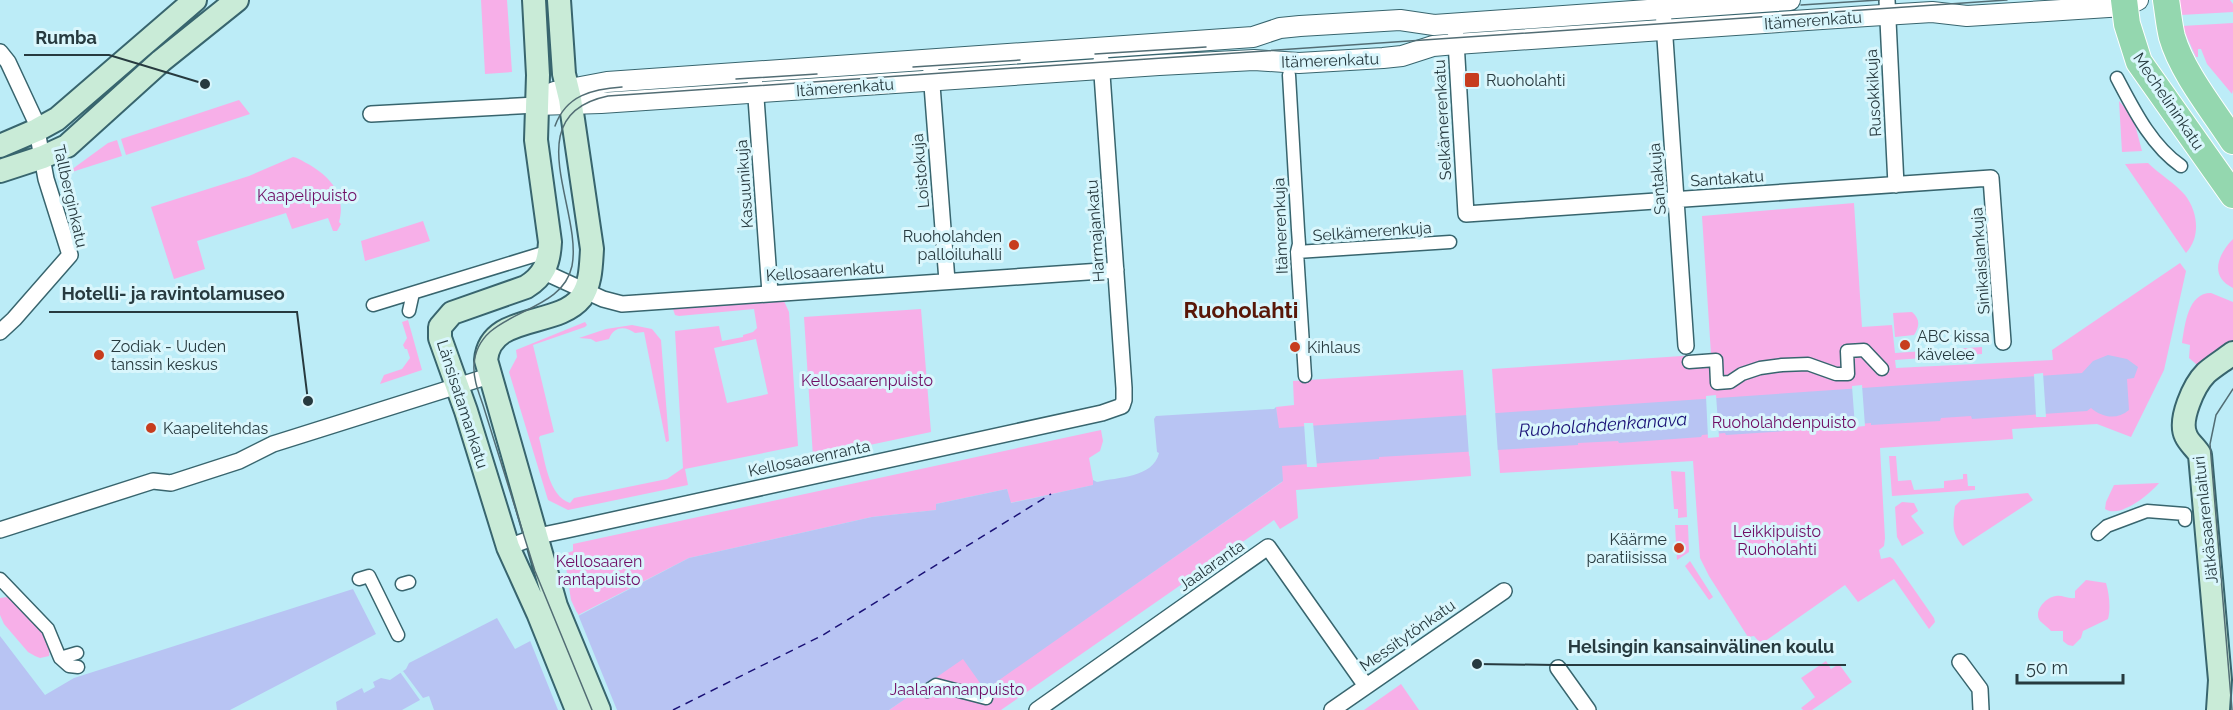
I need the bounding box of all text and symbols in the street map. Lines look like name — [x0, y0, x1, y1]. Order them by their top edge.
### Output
street label: Itämerenkatu — [1763, 8, 1863, 33]
callout: Rumba — [24, 19, 109, 55]
text: Rumba — [35, 27, 97, 48]
street label: Itämerenkatu — [1281, 49, 1379, 72]
street label: Rusokkikuja — [1862, 49, 1885, 137]
street label: Mechelininkatu — [2129, 49, 2208, 153]
street label: Selkämerenkatu — [1430, 59, 1455, 181]
marker: Ruoholahti — [1463, 71, 1481, 89]
place label: Ruoholahti — [1486, 71, 1565, 90]
street label: Itämerenkatu — [795, 75, 895, 100]
street label: Loistokuja — [908, 133, 933, 209]
street label: Kasuunikuja — [732, 139, 757, 229]
street label: Santakuja — [1645, 142, 1670, 216]
street label: Tallberginkatu — [49, 143, 92, 249]
street label: Santakatu — [1690, 166, 1764, 191]
street label: Itämerenkuja — [1269, 177, 1292, 275]
street label: Harmajankatu — [1082, 179, 1109, 283]
park label: Kaapelipuisto — [257, 186, 357, 205]
street label: Sinikaislankuja — [1967, 207, 1994, 315]
street label: Selkämerenkuja — [1312, 218, 1432, 245]
place label: Ruoholahden palloiluhalli — [903, 227, 1002, 264]
marker: Ruoholahden palloiluhalli — [1007, 238, 1021, 252]
street label: Kellosaarenkatu — [765, 258, 885, 285]
callout: Hotelli- ja ravintolamuseo — [49, 276, 297, 312]
text: Hotelli- ja ravintolamuseo — [61, 283, 285, 304]
district label: Ruoholahti — [1184, 297, 1298, 323]
place label: ABC kissa kävelee — [1917, 327, 1990, 364]
place label: Zodiak - Uuden tanssin keskus — [111, 337, 226, 374]
street label: Länsisatamankatu — [433, 338, 492, 471]
place label: Kihlaus — [1307, 338, 1361, 357]
marker: ABC kissa kävelee — [1898, 338, 1912, 352]
marker: Kihlaus — [1288, 340, 1302, 354]
marker: Zodiak - Uuden tanssin keskus — [92, 348, 106, 362]
park label: Kellosaarenpuisto — [801, 371, 933, 390]
water label: Ruoholahdenkanava — [1518, 408, 1688, 441]
park label: Ruoholahdenpuisto — [1712, 413, 1856, 432]
place label: Kaapelitehdas — [163, 419, 268, 438]
marker: Kaapelitehdas — [144, 421, 158, 435]
street label: Kellosaarenranta — [746, 436, 872, 481]
street label: Jätkäsaarenlaituri — [2189, 455, 2222, 585]
park label: Leikkipuisto Ruoholahti — [1733, 522, 1821, 559]
place label: Käärme paratiisissa — [1586, 530, 1667, 567]
street label: Jaalaranta — [1175, 536, 1248, 595]
marker: Käärme paratiisissa — [1672, 541, 1686, 555]
park label: Kellosaaren rantapuisto — [556, 552, 642, 589]
street label: Messitytönkatu — [1356, 595, 1459, 675]
callout: Helsingin kansainvälinen koulu — [1555, 629, 1846, 665]
text: Helsingin kansainvälinen koulu — [1568, 636, 1834, 657]
scale bar — [2017, 647, 2124, 685]
text: 50 m — [2026, 657, 2068, 678]
park label: Jaalarannanpuisto — [890, 680, 1024, 699]

